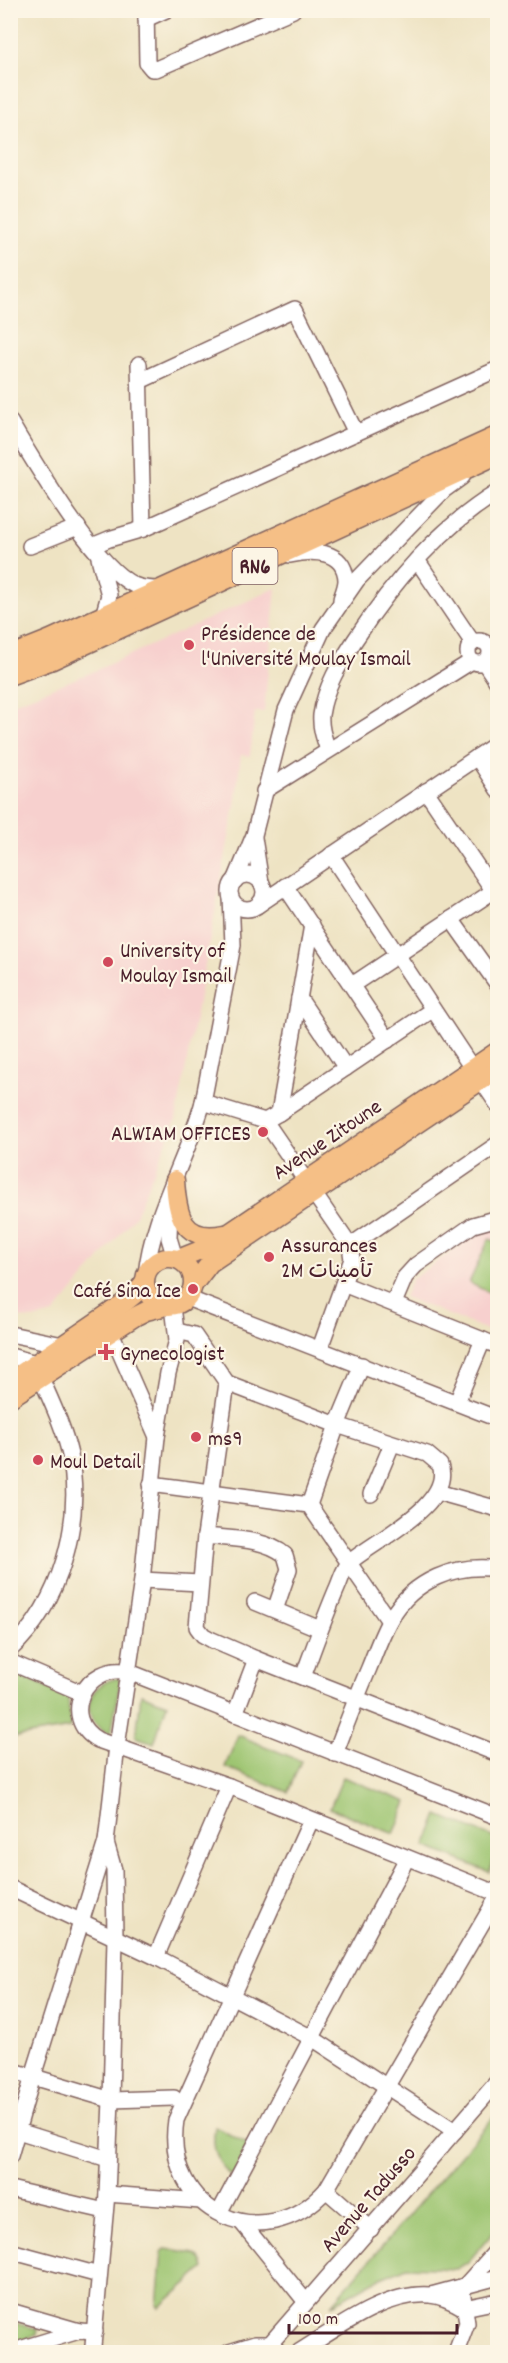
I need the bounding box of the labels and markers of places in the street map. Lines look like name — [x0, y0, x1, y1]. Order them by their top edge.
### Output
place label: Présidence de l'Université Moulay Ismail — [201, 620, 411, 676]
marker: Présidence de l'Université Moulay Ismail — [182, 638, 196, 652]
place label: University of Moulay Ismail — [120, 937, 232, 993]
marker: University of Moulay Ismail — [101, 955, 115, 969]
place label: ALWIAM OFFICES — [111, 1120, 251, 1151]
marker: ALWIAM OFFICES — [256, 1125, 270, 1139]
place label: Assurances 2M تأمينات — [281, 1232, 377, 1288]
marker: Assurances 2M تأمينات — [262, 1250, 276, 1264]
place label: Café Sina Ice — [73, 1277, 181, 1308]
marker: Café Sina Ice — [186, 1282, 200, 1296]
place label: Gynecologist — [120, 1340, 225, 1371]
marker: Gynecologist — [97, 1343, 115, 1361]
place label: ms9 — [208, 1425, 242, 1456]
marker: ms9 — [189, 1430, 203, 1444]
place label: Moul Detail — [50, 1448, 141, 1479]
marker: Moul Detail — [31, 1453, 45, 1467]

